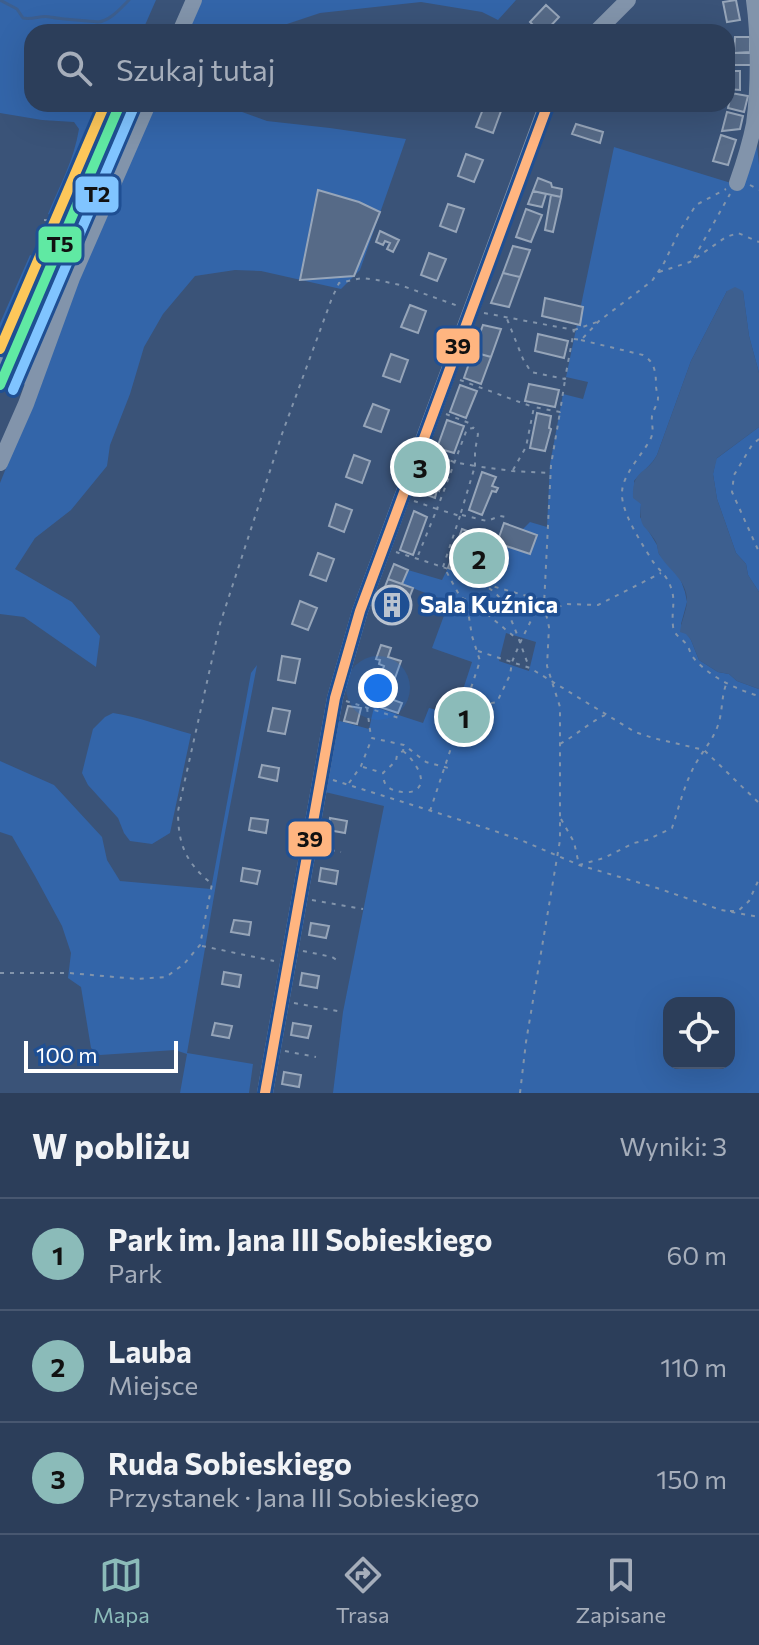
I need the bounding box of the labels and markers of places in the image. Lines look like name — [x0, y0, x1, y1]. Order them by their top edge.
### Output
pin: 3 — [394, 437, 446, 497]
pin: 2 — [453, 528, 505, 588]
building icon: Sala Kuźnica — [371, 584, 413, 626]
place label: Sala Kuźnica — [420, 589, 558, 618]
pin: 1 — [438, 687, 490, 747]

